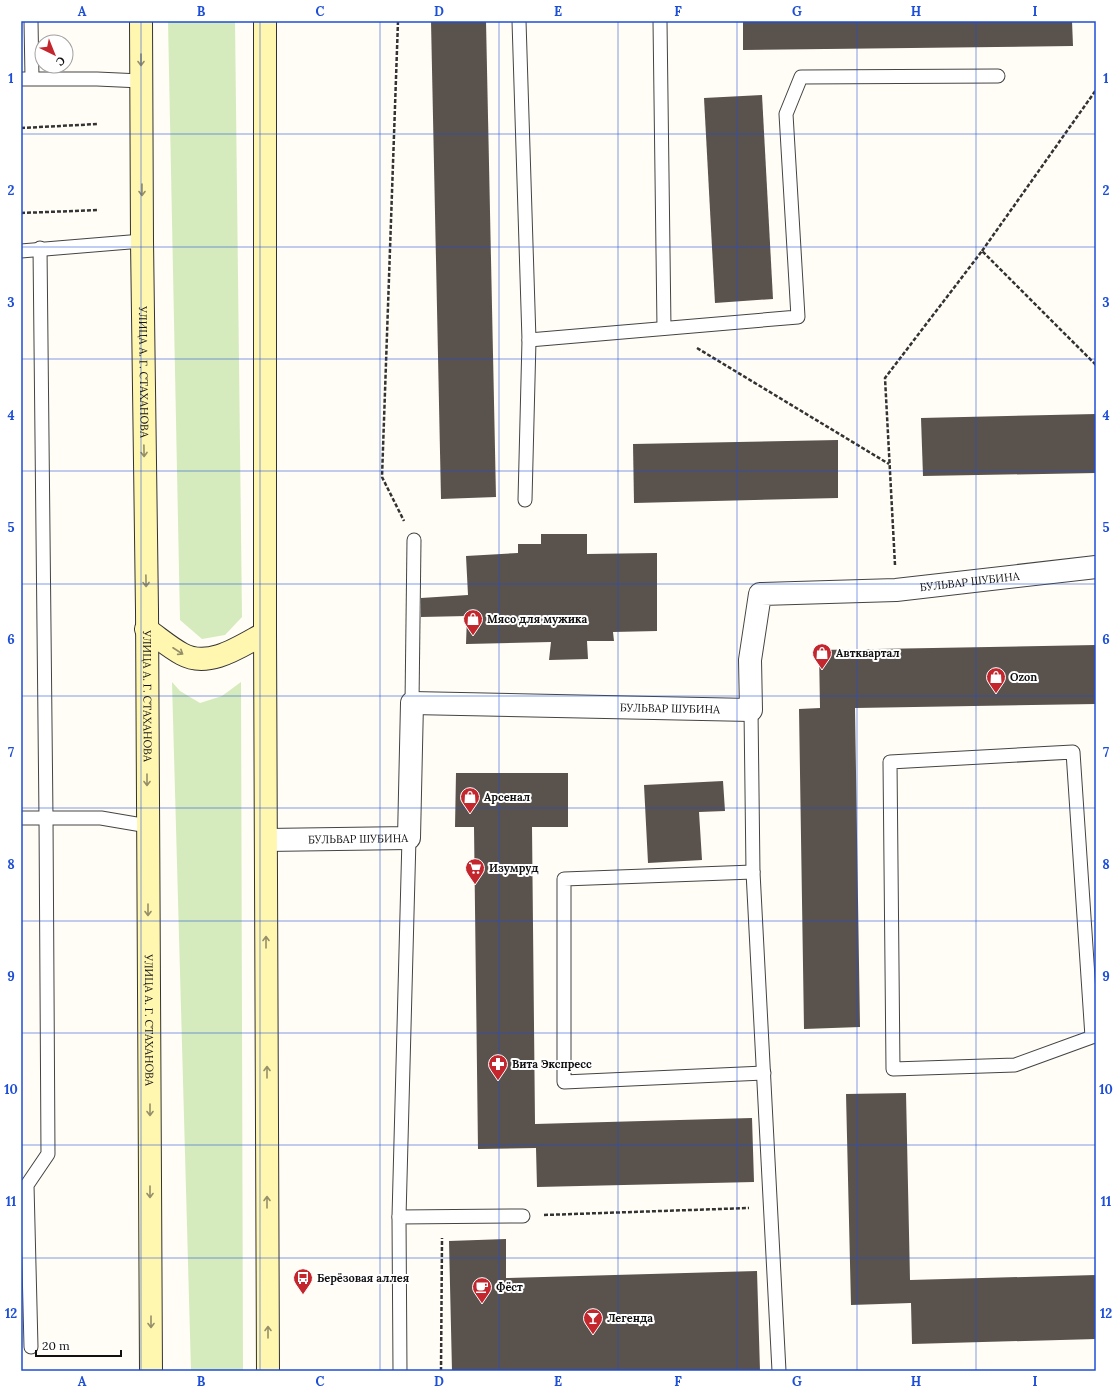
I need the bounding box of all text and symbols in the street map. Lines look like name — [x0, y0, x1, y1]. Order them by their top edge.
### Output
text: A — [78, 3, 87, 20]
text: B — [197, 3, 206, 20]
text: C — [316, 3, 325, 20]
text: D — [434, 3, 444, 20]
text: E — [554, 3, 562, 20]
text: F — [674, 3, 682, 20]
text: G — [792, 3, 802, 20]
text: H — [911, 3, 921, 20]
text: I — [1032, 3, 1038, 20]
north arrow — [34, 34, 74, 74]
one-way arrow — [137, 53, 145, 66]
text: С — [53, 54, 68, 69]
text: 1 — [8, 70, 14, 87]
text: 1 — [1103, 70, 1109, 87]
text: 2 — [8, 182, 15, 199]
text: 2 — [1103, 182, 1110, 199]
one-way arrow — [138, 183, 145, 196]
text: 3 — [7, 294, 15, 311]
text: 3 — [1102, 294, 1110, 311]
street label: УЛИЦА А. Г. СТАХАНОВА — [136, 305, 152, 439]
text: 4 — [7, 407, 15, 424]
text: 4 — [1102, 407, 1110, 424]
one-way arrow — [140, 444, 148, 457]
text: 5 — [7, 519, 15, 536]
text: 5 — [1102, 519, 1110, 536]
street label: БУЛЬВАР ШУБИНА — [919, 569, 1021, 594]
one-way arrow — [142, 574, 150, 587]
shop icon: Мясо для мужика — [462, 608, 484, 636]
place label: Мясо для мужика — [487, 612, 588, 626]
street label: УЛИЦА А. Г. СТАХАНОВА — [140, 629, 155, 763]
text: 6 — [7, 631, 15, 648]
text: 6 — [1102, 631, 1110, 648]
shop icon: Автквартал — [811, 642, 833, 670]
place label: Автквартал — [836, 646, 900, 660]
one-way arrow — [173, 647, 184, 655]
shop icon: Ozon — [985, 666, 1007, 694]
place label: Ozon — [1010, 670, 1037, 684]
street label: БУЛЬВАР ШУБИНА — [620, 700, 721, 716]
text: 7 — [8, 744, 14, 761]
text: 7 — [1103, 744, 1109, 761]
one-way arrow — [144, 773, 151, 786]
shop icon: Арсенал — [459, 786, 481, 814]
place label: Арсенал — [484, 790, 530, 804]
street label: БУЛЬВАР ШУБИНА — [308, 831, 409, 846]
text: 8 — [7, 856, 15, 873]
text: 8 — [1102, 856, 1110, 873]
supermarket icon: Изумруд — [464, 857, 486, 885]
place label: Изумруд — [489, 861, 539, 875]
one-way arrow — [144, 903, 152, 916]
one-way arrow — [263, 936, 270, 949]
street label: УЛИЦА А. Г. СТАХАНОВА — [142, 953, 157, 1087]
text: 9 — [7, 968, 15, 985]
text: 9 — [1102, 968, 1110, 985]
pharmacy icon: Вита Экспресс — [487, 1053, 509, 1081]
place label: Вита Экспресс — [512, 1057, 592, 1071]
one-way arrow — [263, 1066, 271, 1079]
text: 10 — [4, 1081, 18, 1098]
text: 10 — [1099, 1081, 1113, 1098]
one-way arrow — [146, 1103, 154, 1116]
one-way arrow — [146, 1185, 154, 1198]
text: 11 — [6, 1193, 16, 1210]
text: 11 — [1101, 1193, 1111, 1210]
one-way arrow — [263, 1196, 271, 1209]
bus stop icon: Берёзовая аллея — [292, 1267, 314, 1295]
place label: Берёзовая аллея — [317, 1271, 410, 1285]
cafe icon: Фёст — [471, 1276, 493, 1304]
place label: Фёст — [496, 1280, 523, 1294]
text: 12 — [5, 1305, 17, 1322]
text: 12 — [1100, 1305, 1112, 1322]
bar icon: Легенда — [582, 1307, 604, 1335]
place label: Легенда — [607, 1311, 653, 1325]
one-way arrow — [147, 1315, 155, 1328]
one-way arrow — [264, 1326, 272, 1339]
scale bar — [36, 1332, 121, 1358]
text: 20 m — [42, 1338, 70, 1353]
text: A — [78, 1373, 87, 1390]
text: B — [197, 1373, 206, 1390]
text: C — [316, 1373, 325, 1390]
text: D — [434, 1373, 444, 1390]
text: E — [554, 1373, 562, 1390]
text: F — [674, 1373, 682, 1390]
text: G — [792, 1373, 802, 1390]
text: H — [911, 1373, 921, 1390]
text: I — [1032, 1373, 1038, 1390]

